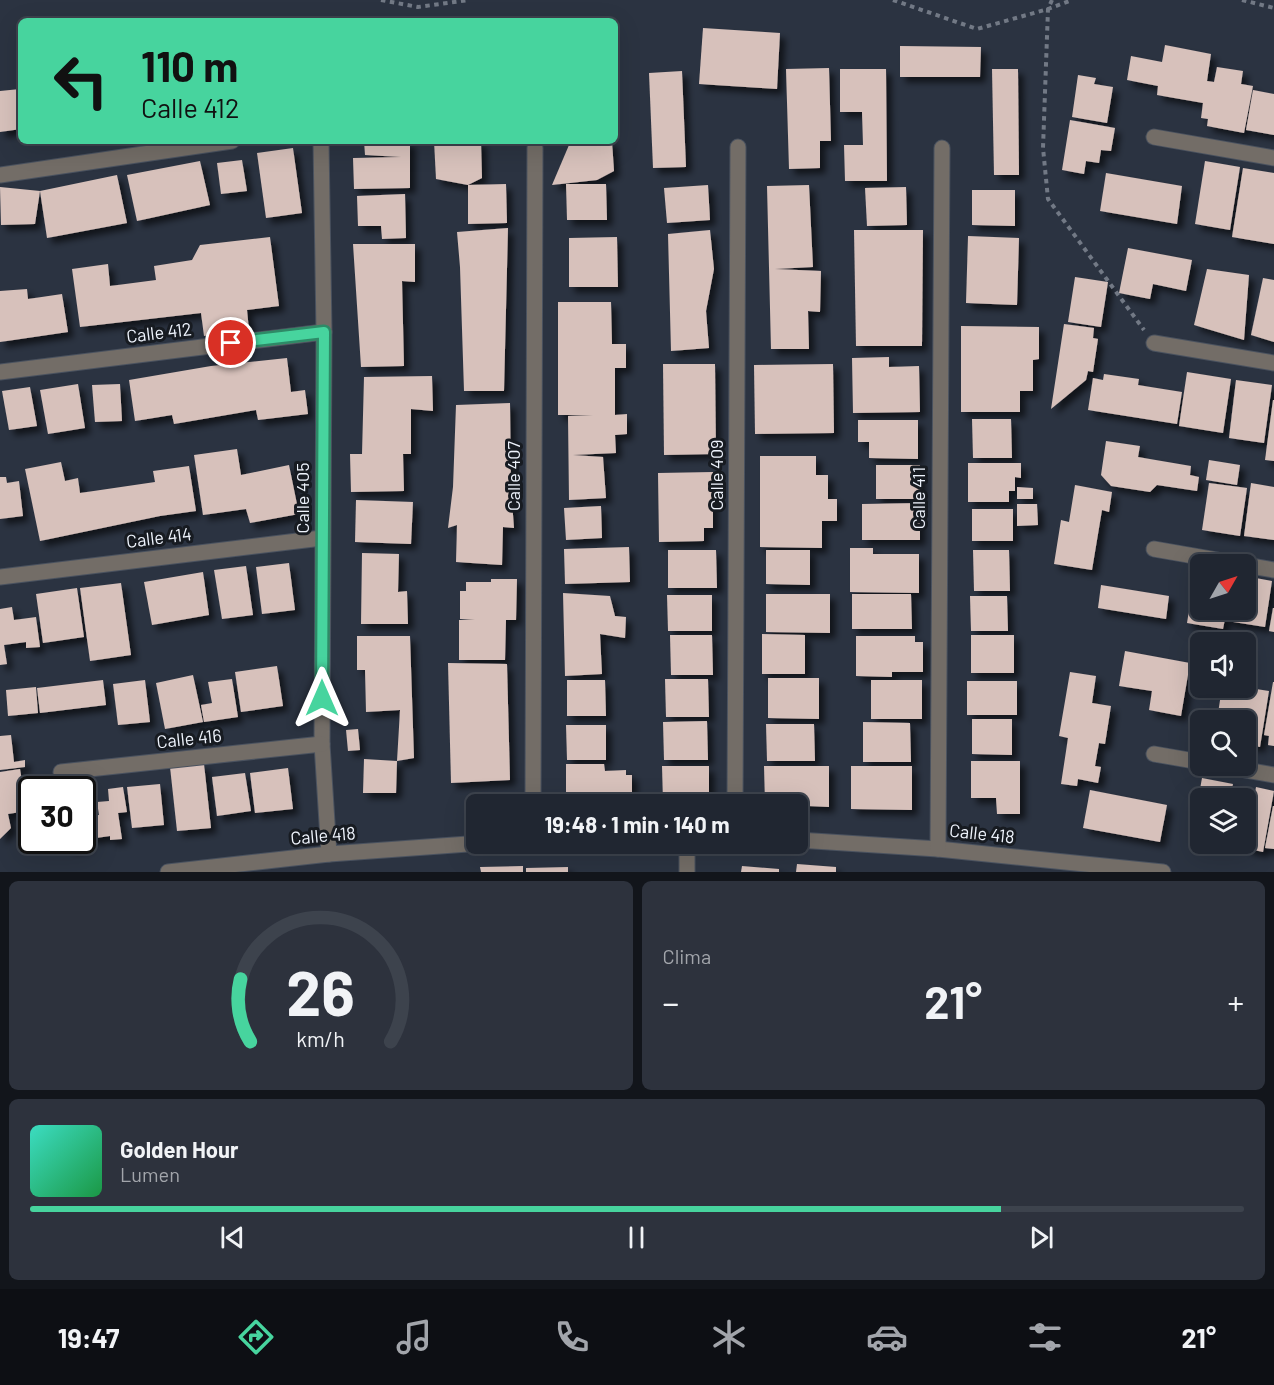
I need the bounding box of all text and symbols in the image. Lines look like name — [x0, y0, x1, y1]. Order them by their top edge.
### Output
text: 110 m — [141, 40, 238, 90]
icon: left — [42, 42, 120, 120]
text: Calle 412 — [141, 91, 240, 123]
street label: Calle 412 — [125, 317, 193, 347]
pin — [205, 317, 256, 368]
icon: arrive — [214, 326, 247, 359]
street label: Calle 407 — [502, 440, 524, 511]
street label: Calle 409 — [705, 440, 727, 510]
street label: Calle 405 — [291, 463, 313, 533]
street label: Calle 411 — [907, 467, 929, 529]
street label: Calle 414 — [125, 522, 193, 552]
north arrow — [1190, 554, 1256, 620]
map controls — [1190, 554, 1256, 854]
button: sound — [1190, 632, 1256, 698]
position arrow — [290, 666, 354, 730]
button: search — [1190, 710, 1256, 776]
street label: Calle 416 — [155, 724, 223, 752]
speed limit sign: 30 — [18, 776, 96, 854]
button: layers — [1190, 788, 1256, 854]
text: 19:48 · 1 min · 140 m — [544, 811, 730, 837]
street label: Calle 418 — [948, 819, 1016, 847]
street label: Calle 418 — [289, 821, 356, 849]
text: Clima — [663, 944, 711, 968]
text: 26 — [287, 954, 355, 1028]
text: 21° — [924, 974, 982, 1028]
text: − — [663, 982, 679, 1022]
text: + — [1228, 982, 1244, 1022]
text: km/h — [296, 1027, 345, 1052]
text: Golden Hour — [120, 1136, 238, 1162]
text: Lumen — [120, 1162, 180, 1186]
icon: previous — [216, 1221, 249, 1254]
icon: pause — [620, 1221, 653, 1254]
icon: next — [1025, 1221, 1058, 1254]
icon: directions — [235, 1316, 277, 1358]
icon: music — [393, 1316, 435, 1358]
icon: phone — [551, 1316, 593, 1358]
icon: climate — [708, 1316, 750, 1358]
icon: car — [866, 1316, 908, 1358]
icon: filters — [1024, 1316, 1066, 1358]
text: 19:47 — [58, 1321, 119, 1353]
text: 21° — [1181, 1321, 1216, 1353]

